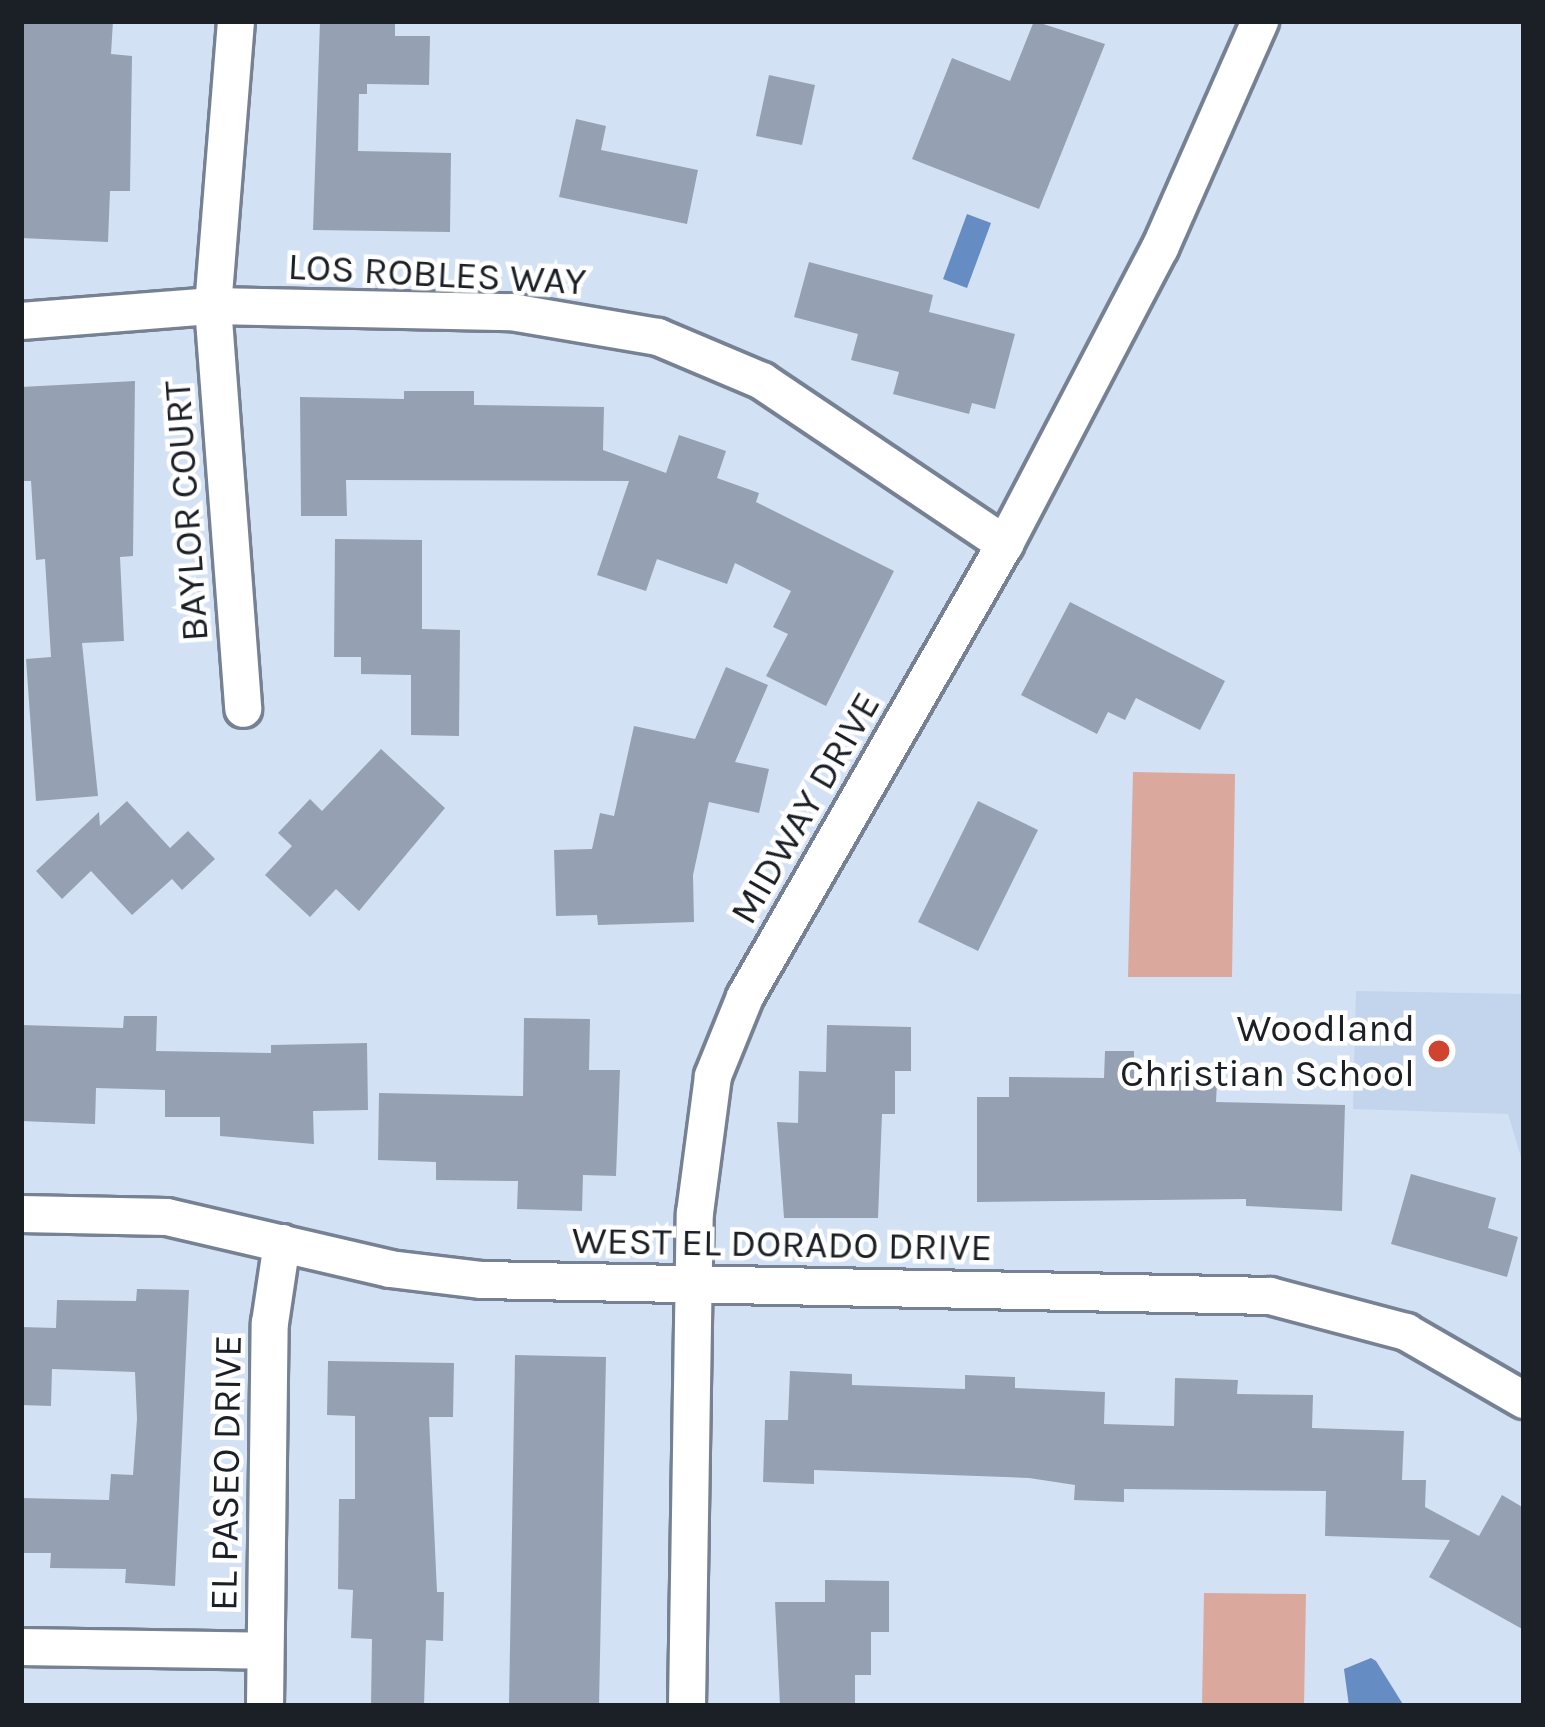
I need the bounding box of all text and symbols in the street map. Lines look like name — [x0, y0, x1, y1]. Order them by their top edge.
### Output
street label: LOS ROBLES WAY — [287, 243, 587, 305]
street label: BAYLOR COURT — [154, 379, 218, 643]
street label: MIDWAY DRIVE — [720, 684, 890, 932]
place label: Woodland Christian School — [1120, 1006, 1415, 1097]
marker: Woodland Christian School — [1426, 1038, 1452, 1064]
street label: WEST EL DORADO DRIVE — [571, 1217, 993, 1271]
street label: EL PASEO DRIVE — [200, 1335, 252, 1611]

